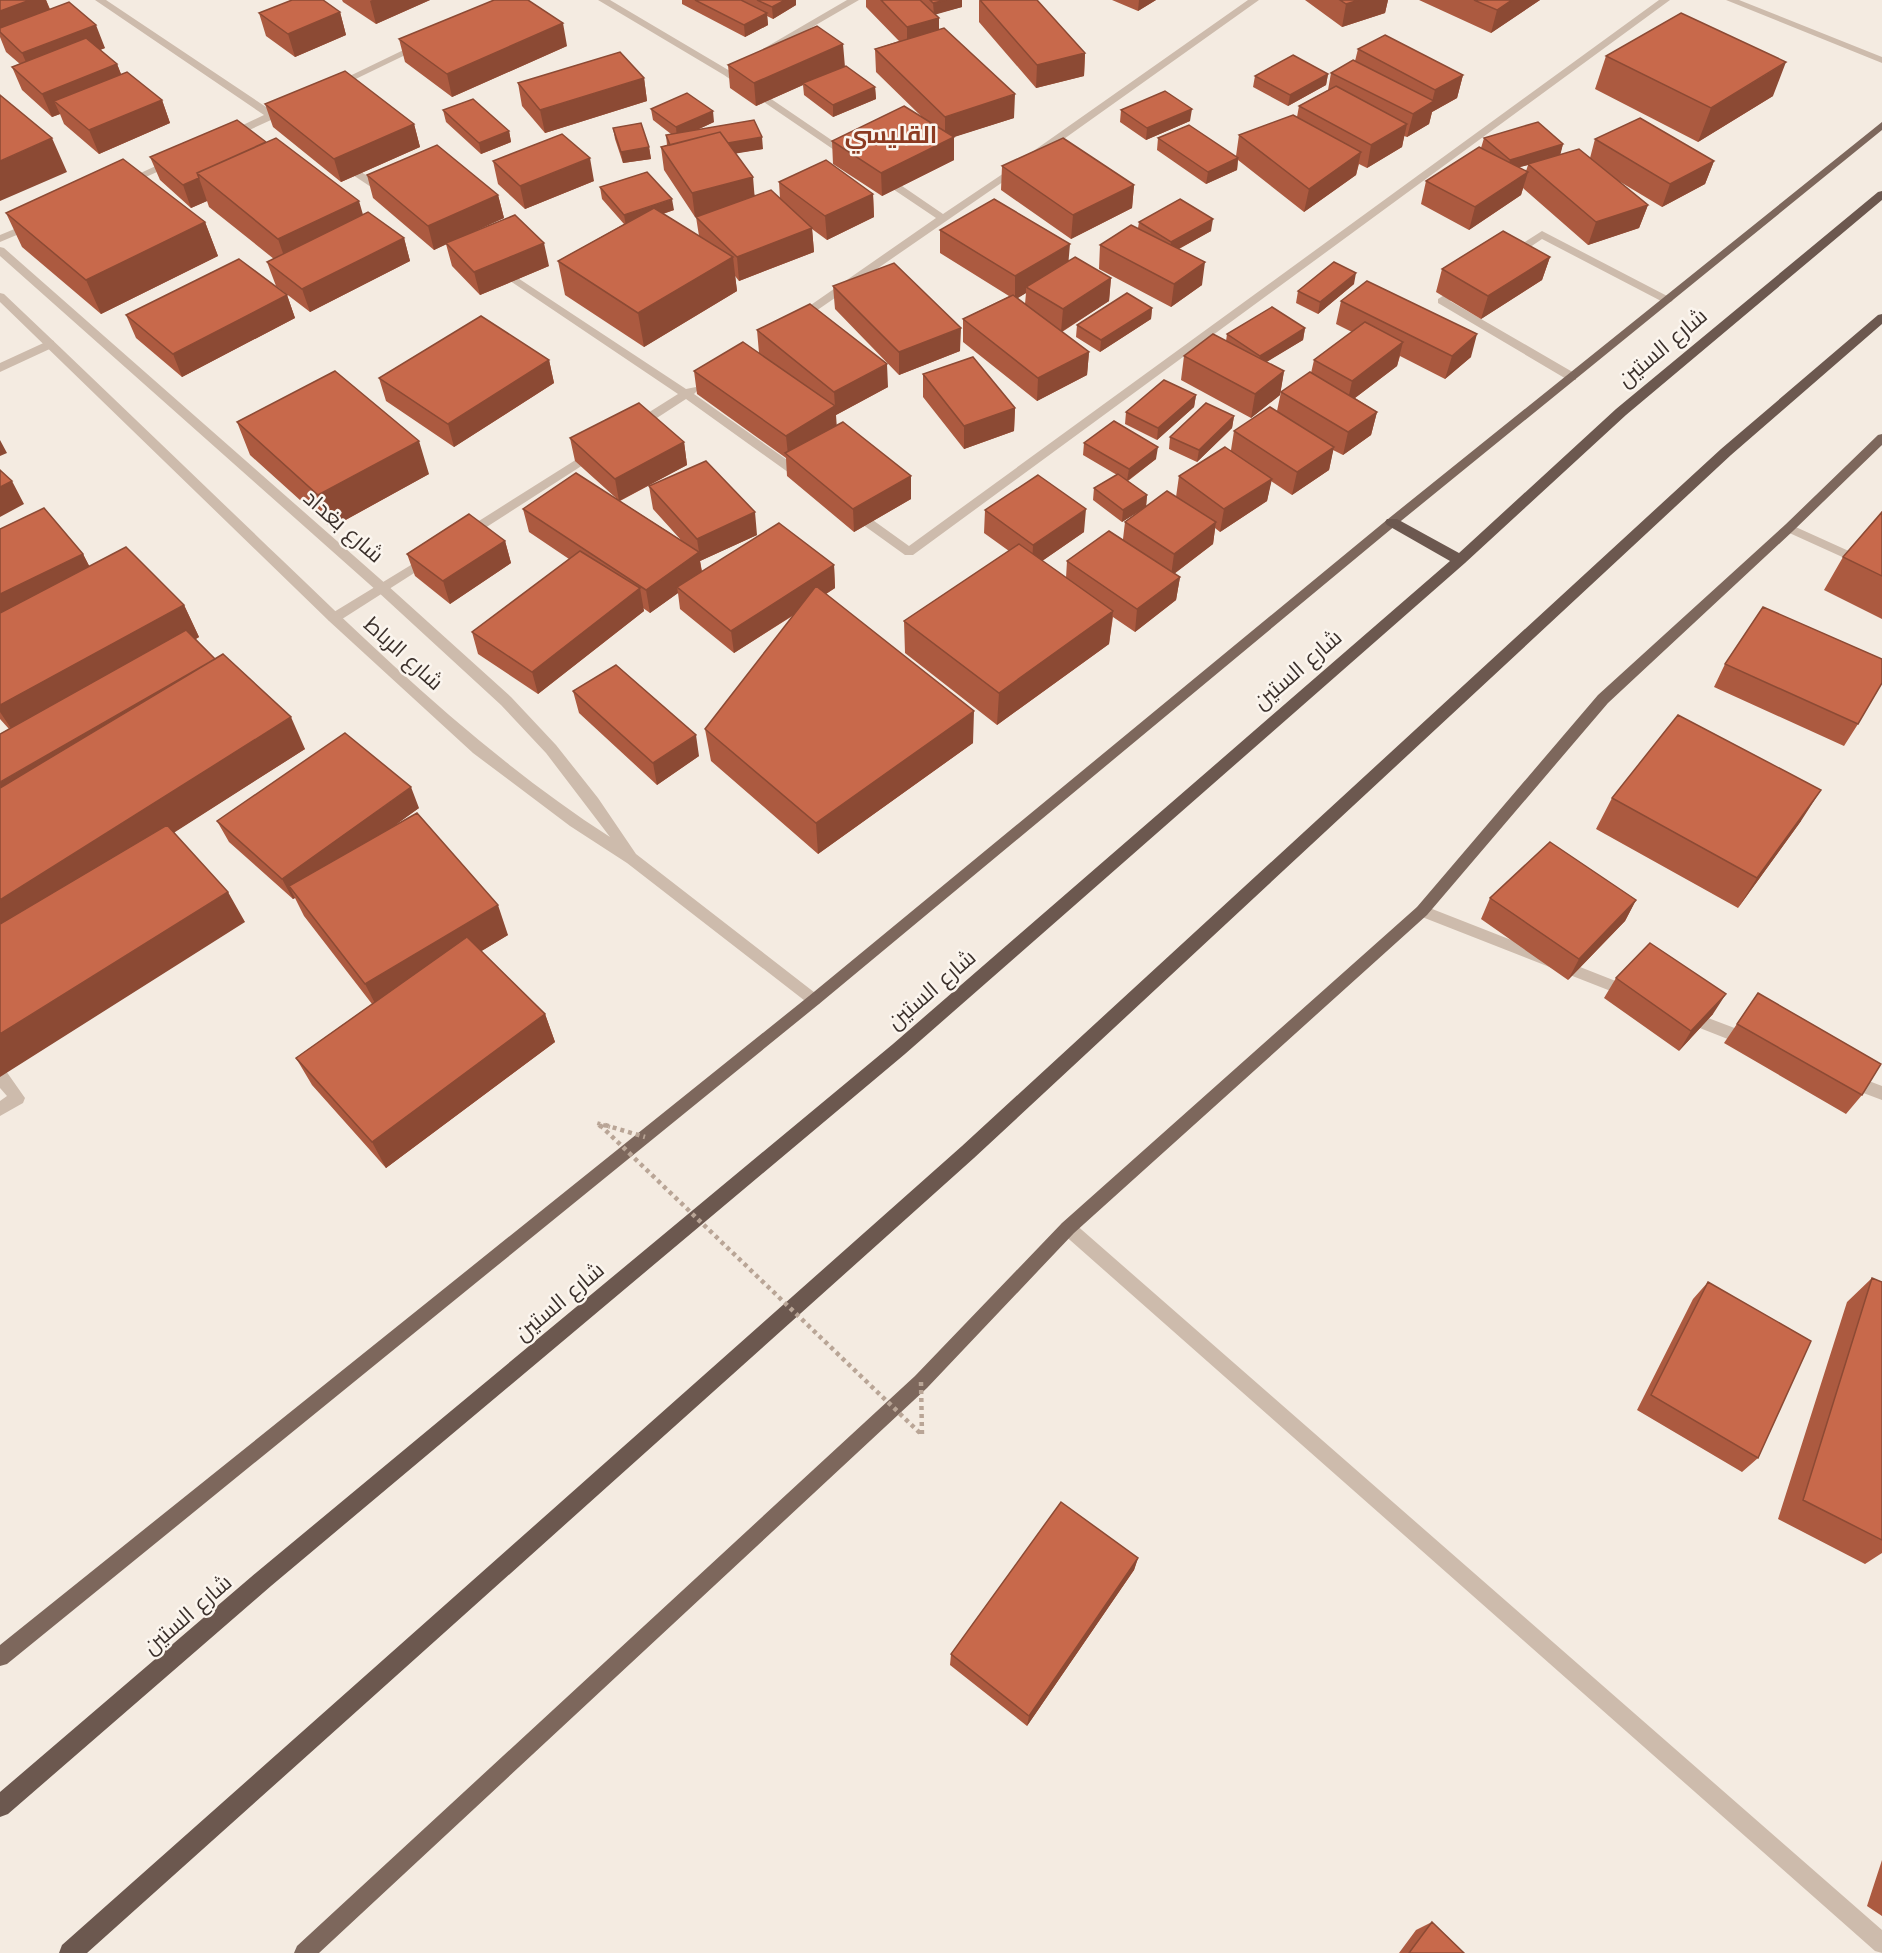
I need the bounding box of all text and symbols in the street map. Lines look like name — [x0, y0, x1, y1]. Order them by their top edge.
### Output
district label: القليسي — [845, 117, 937, 154]
street label: شارع الستين — [1610, 300, 1714, 394]
street label: شارع بغداد — [297, 482, 391, 570]
street label: شارع الرباط — [357, 609, 451, 697]
street label: شارع الستين — [1246, 621, 1348, 717]
street label: شارع الستين — [880, 941, 982, 1037]
street label: شارع الستين — [507, 1254, 611, 1348]
street label: شارع الستين — [136, 1566, 238, 1662]

